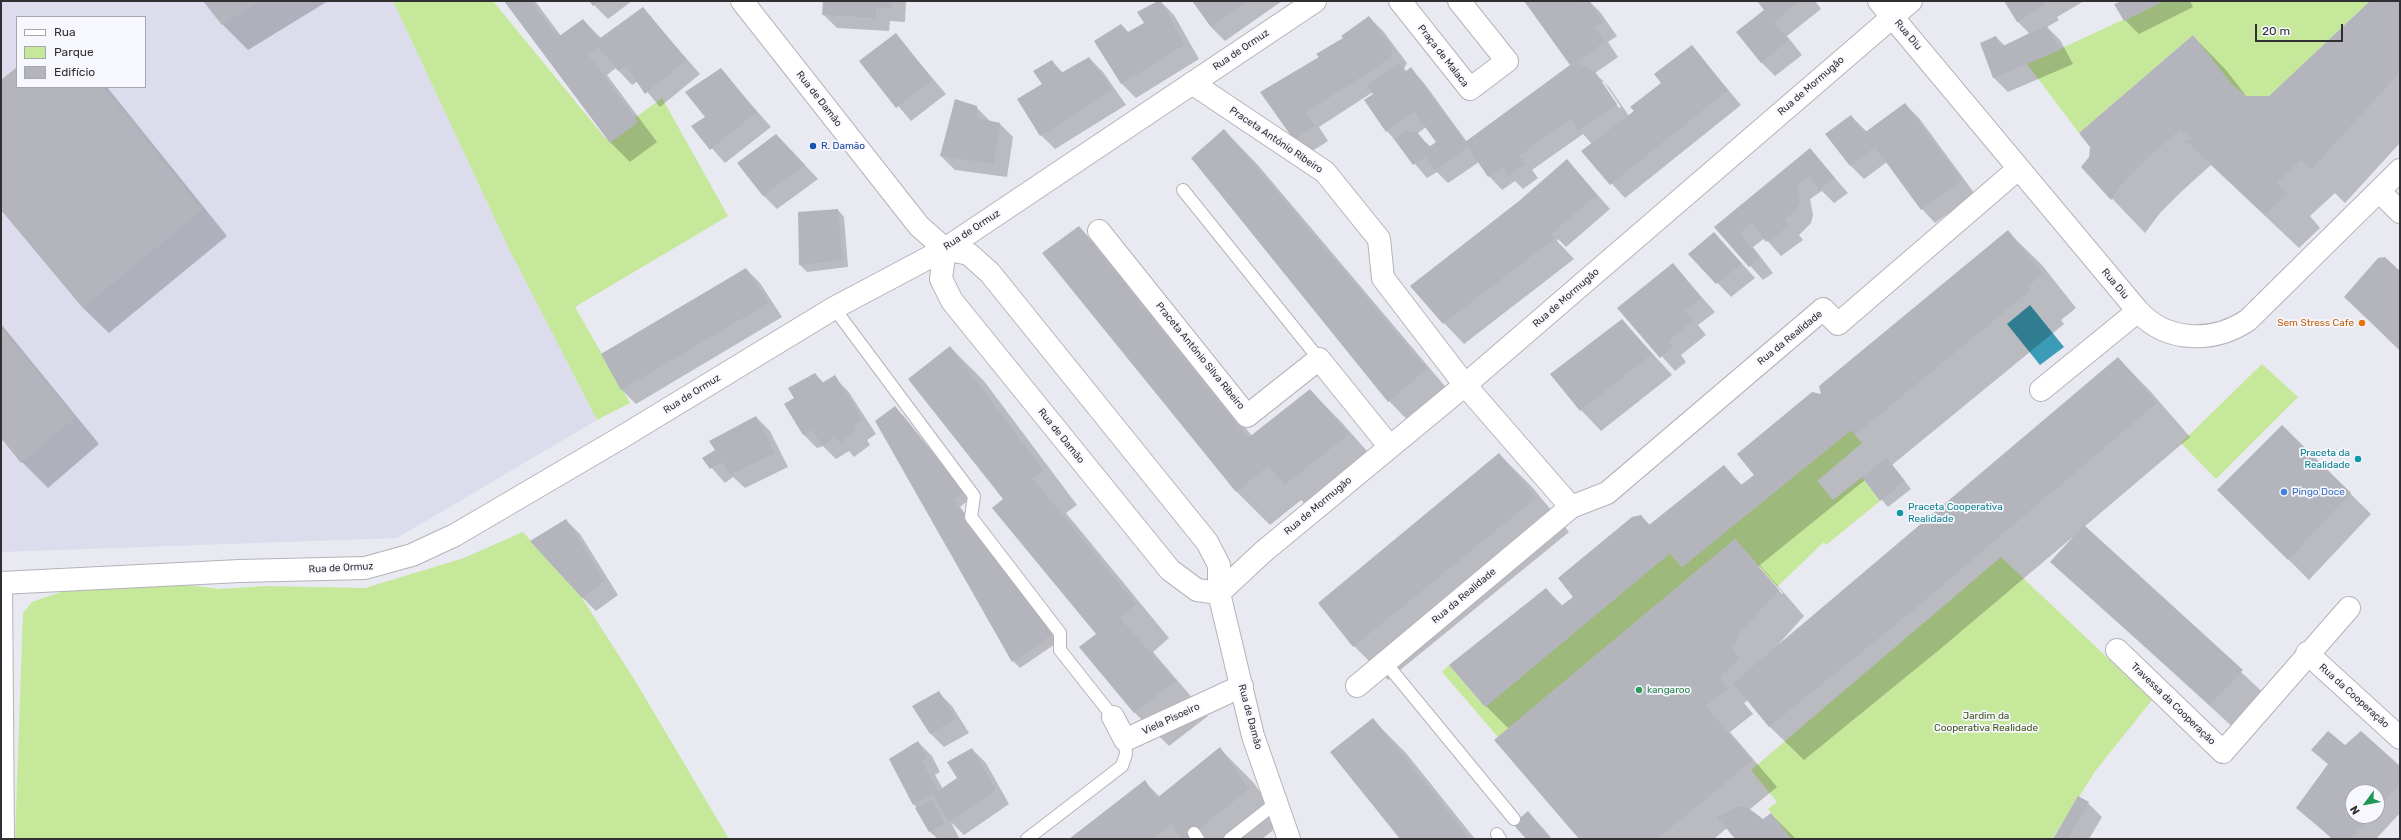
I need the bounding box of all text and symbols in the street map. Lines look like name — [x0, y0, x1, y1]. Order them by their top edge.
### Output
legend — [16, 16, 146, 88]
scale bar — [2257, 16, 2345, 42]
street label: Rua Diu — [1892, 17, 1924, 53]
street label: Praça de Malaca — [1415, 23, 1471, 89]
text: 20 m — [2262, 24, 2290, 38]
text: Rua — [54, 25, 76, 39]
street label: Rua de Ormuz — [1211, 27, 1271, 73]
text: Parque — [54, 45, 94, 59]
street label: Rua de Mormugão — [1775, 54, 1847, 118]
text: Edifício — [54, 65, 95, 79]
street label: Rua de Damão — [794, 69, 844, 129]
street label: Praceta António Ribeiro — [1227, 104, 1325, 176]
place label: R. Damão — [821, 140, 865, 152]
marker: R. Damão — [808, 141, 818, 151]
street label: Rua de Ormuz — [941, 207, 1003, 253]
street label: Rua de Mormugão — [1530, 266, 1602, 330]
street label: Rua Diu — [2099, 266, 2131, 302]
street label: Praceta António Silva Ribeiro — [1153, 300, 1247, 412]
street label: Rua da Realidade — [1755, 308, 1825, 368]
place label: Sem Stress Cafe — [2277, 317, 2354, 329]
marker: Sem Stress Cafe — [2357, 318, 2367, 328]
street label: Rua de Ormuz — [661, 372, 723, 416]
street label: Rua de Damão — [1035, 406, 1087, 466]
place label: Praceta da Realidade — [2300, 447, 2350, 470]
marker: Praceta da Realidade — [2353, 454, 2363, 464]
street label: Rua de Mormugão — [1282, 474, 1354, 538]
place label: Pingo Doce — [2292, 486, 2345, 498]
marker: Pingo Doce — [2279, 487, 2289, 497]
place label: Praceta Cooperativa Realidade — [1908, 501, 2003, 524]
marker: Praceta Cooperativa Realidade — [1895, 508, 1905, 518]
street label: Rua de Ormuz — [308, 560, 374, 576]
street label: Rua da Realidade — [1430, 566, 1498, 626]
street label: Travessa da Cooperação — [2128, 660, 2218, 748]
street label: Rua da Cooperação — [2316, 661, 2392, 731]
street label: Rua de Damão — [1236, 683, 1264, 751]
place label: kangaroo — [1647, 684, 1690, 696]
marker: kangaroo — [1634, 685, 1644, 695]
street label: Viela Pisoeiro — [1140, 700, 1202, 738]
park label: Jardim da Cooperativa Realidade — [1934, 710, 2038, 734]
north arrow — [2345, 784, 2385, 824]
text: N — [2348, 803, 2363, 817]

